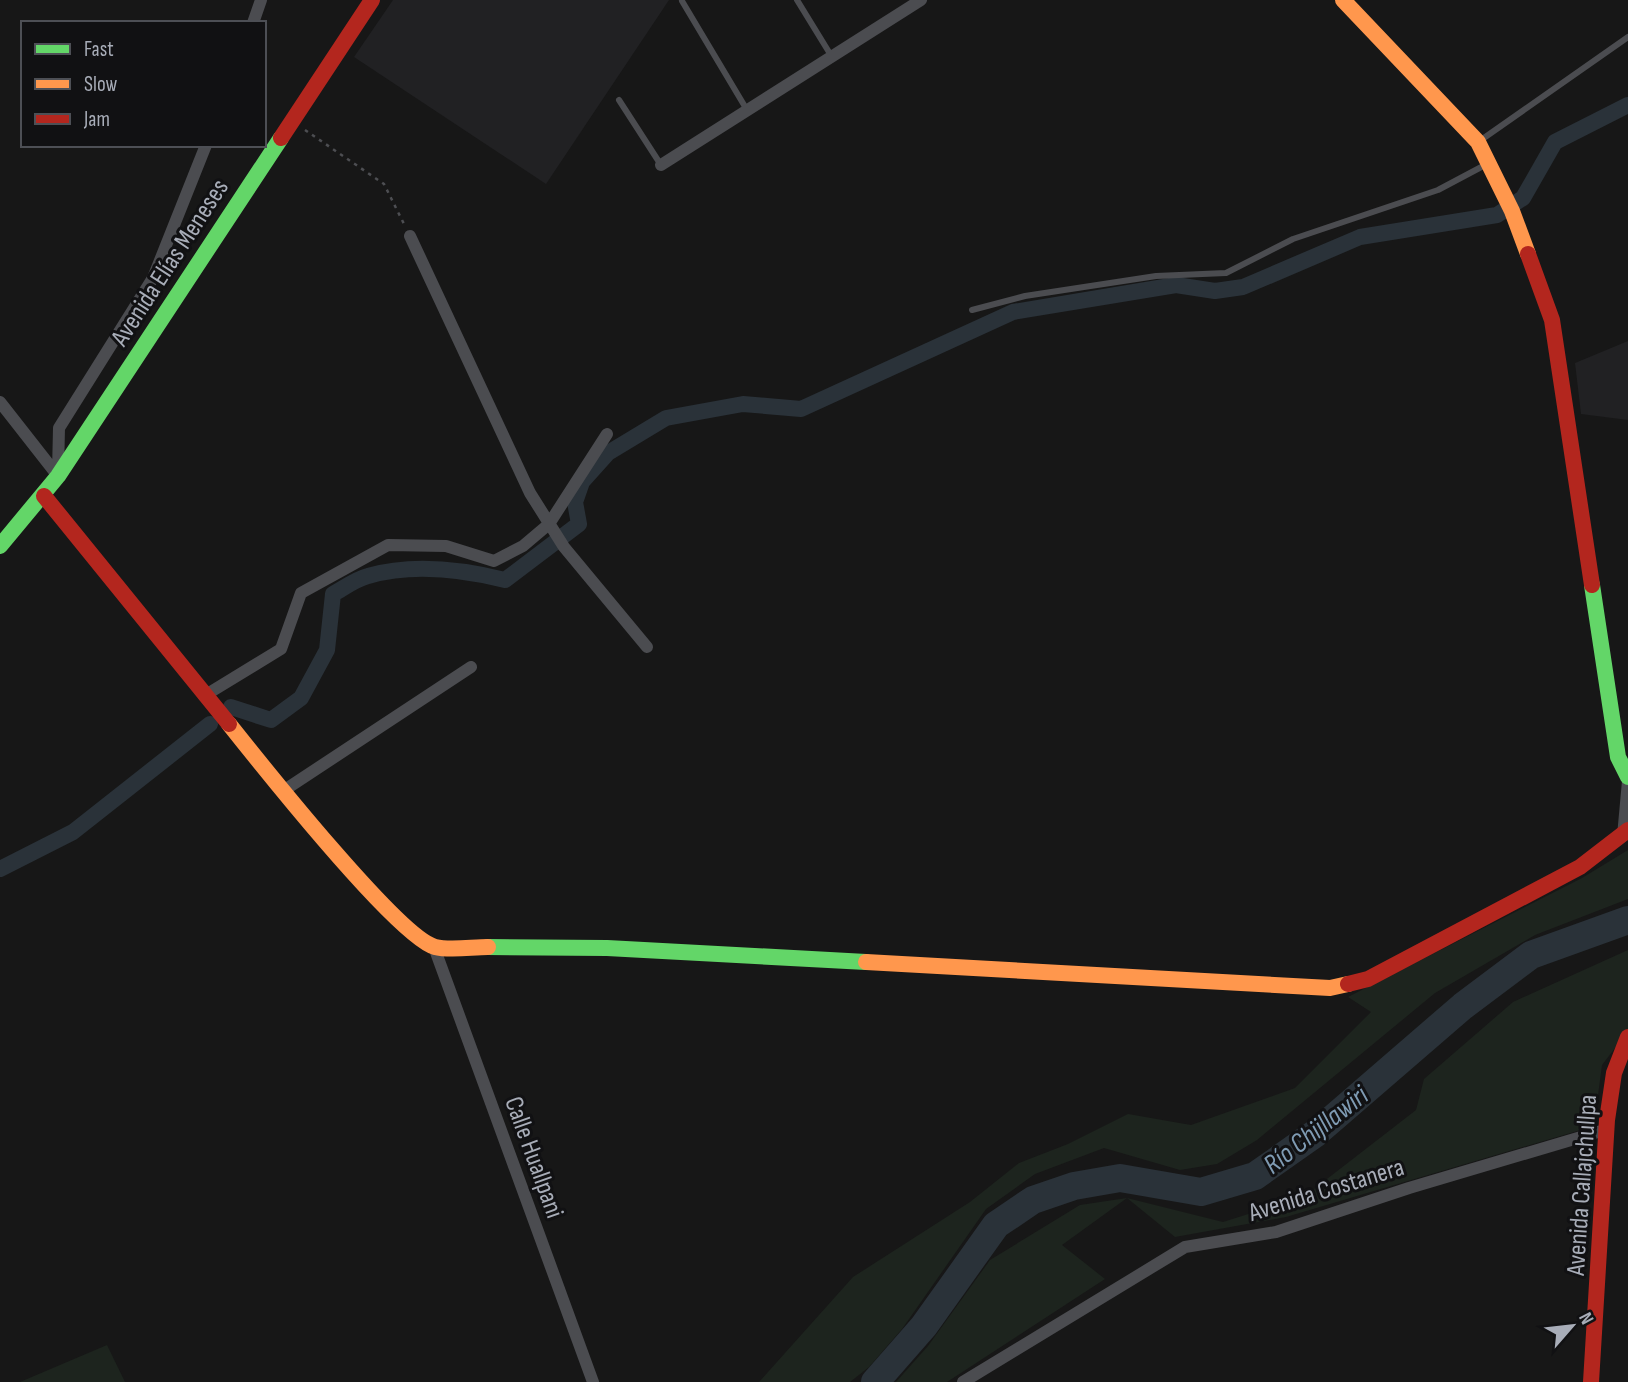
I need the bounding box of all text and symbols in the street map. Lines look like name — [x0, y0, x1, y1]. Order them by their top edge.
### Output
legend — [21, 21, 266, 147]
text: Fast — [84, 37, 114, 62]
text: Slow — [84, 72, 118, 97]
text: Jam — [83, 107, 110, 132]
street label: Avenida Elías Meneses — [104, 174, 236, 353]
water label: Río Chijllawiri — [1257, 1079, 1376, 1181]
street label: Calle Huallpani — [497, 1093, 570, 1222]
street label: Avenida Callajchullpa — [1561, 1094, 1604, 1278]
street label: Avenida Costanera — [1244, 1152, 1408, 1229]
north arrow — [1537, 1291, 1607, 1361]
text: N — [1573, 1309, 1598, 1329]

